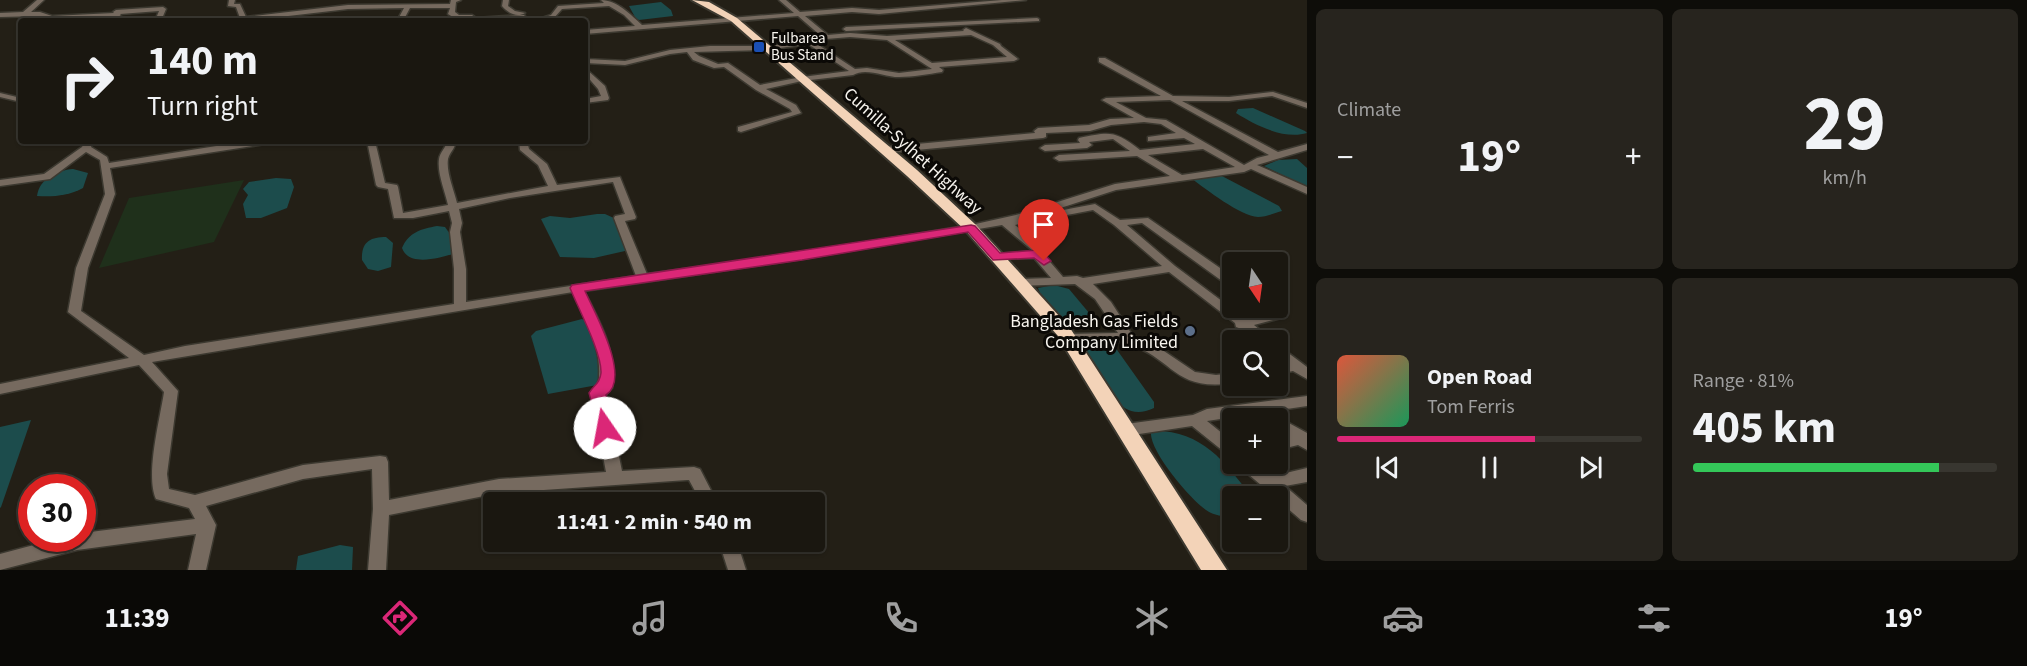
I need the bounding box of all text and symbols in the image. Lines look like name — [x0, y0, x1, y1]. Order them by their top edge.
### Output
place label: Fulbarea Bus Stand — [771, 28, 834, 66]
text: 140 m — [147, 31, 258, 91]
marker: Fulbarea Bus Stand — [752, 40, 766, 54]
icon: right — [48, 42, 126, 120]
text: 29 — [1804, 69, 1886, 180]
street label: Cumilla-Sylhet Highway — [838, 82, 988, 221]
text: Turn right — [147, 87, 258, 126]
text: Climate — [1337, 96, 1401, 124]
text: 19° — [1457, 125, 1521, 189]
text: − — [1337, 134, 1353, 181]
text: + — [1625, 134, 1641, 181]
text: km/h — [1823, 164, 1867, 192]
pin — [1018, 199, 1069, 261]
icon: arrive — [1027, 208, 1060, 241]
north arrow — [1222, 252, 1288, 318]
map controls — [1222, 252, 1288, 552]
place label: Bangladesh Gas Fields Company Limited — [1010, 309, 1178, 355]
marker: Bangladesh Gas Fields Company Limited — [1183, 324, 1197, 338]
button: search — [1222, 330, 1288, 396]
text: Open Road — [1427, 361, 1532, 393]
text: Range · 81% — [1693, 367, 1794, 395]
text: Tom Ferris — [1427, 393, 1515, 421]
position arrow — [573, 396, 637, 460]
text: 405 km — [1693, 396, 1836, 460]
button: + — [1222, 408, 1288, 474]
icon: previous — [1371, 451, 1404, 484]
icon: pause — [1473, 451, 1506, 484]
icon: next — [1574, 451, 1607, 484]
speed limit sign: 30 — [18, 474, 96, 552]
button: − — [1222, 486, 1288, 552]
text: 11:41 · 2 min · 540 m — [556, 506, 752, 538]
icon: directions — [379, 597, 421, 639]
icon: music — [629, 597, 671, 639]
icon: phone — [880, 597, 922, 639]
icon: climate — [1131, 597, 1173, 639]
icon: car — [1382, 597, 1424, 639]
icon: filters — [1633, 597, 1675, 639]
text: 11:39 — [104, 599, 170, 638]
text: 19° — [1884, 599, 1923, 638]

